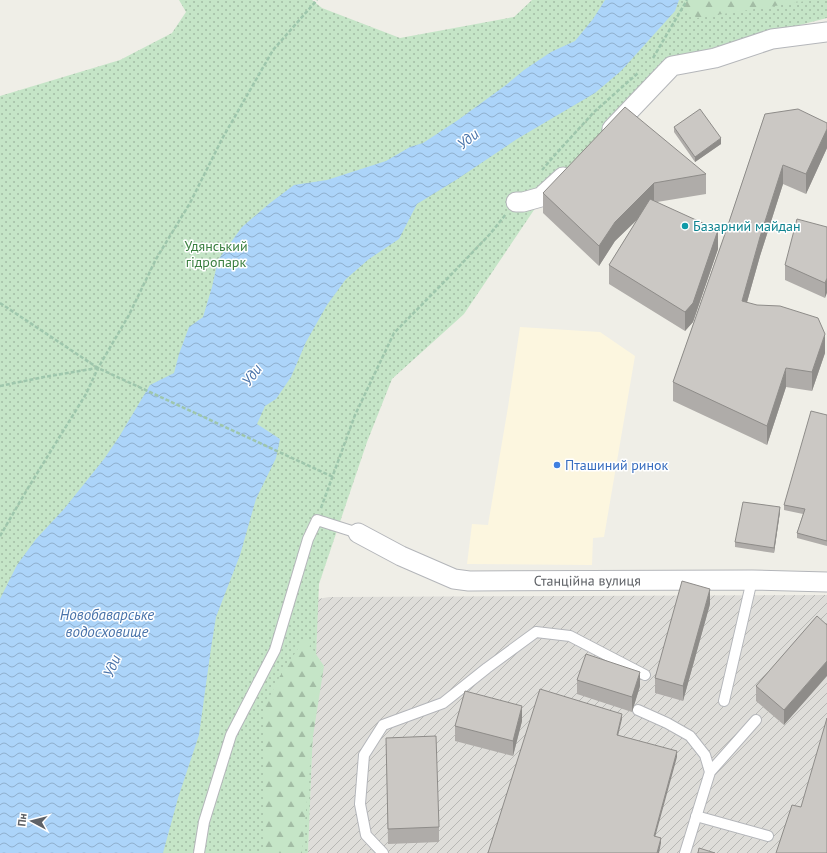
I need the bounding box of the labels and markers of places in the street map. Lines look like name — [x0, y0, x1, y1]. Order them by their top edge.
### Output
place label: Базарний майдан — [693, 217, 801, 235]
marker: Базарний майдан — [680, 221, 690, 231]
place label: Пташиний ринок — [565, 456, 669, 474]
marker: Пташиний ринок — [552, 460, 562, 470]

